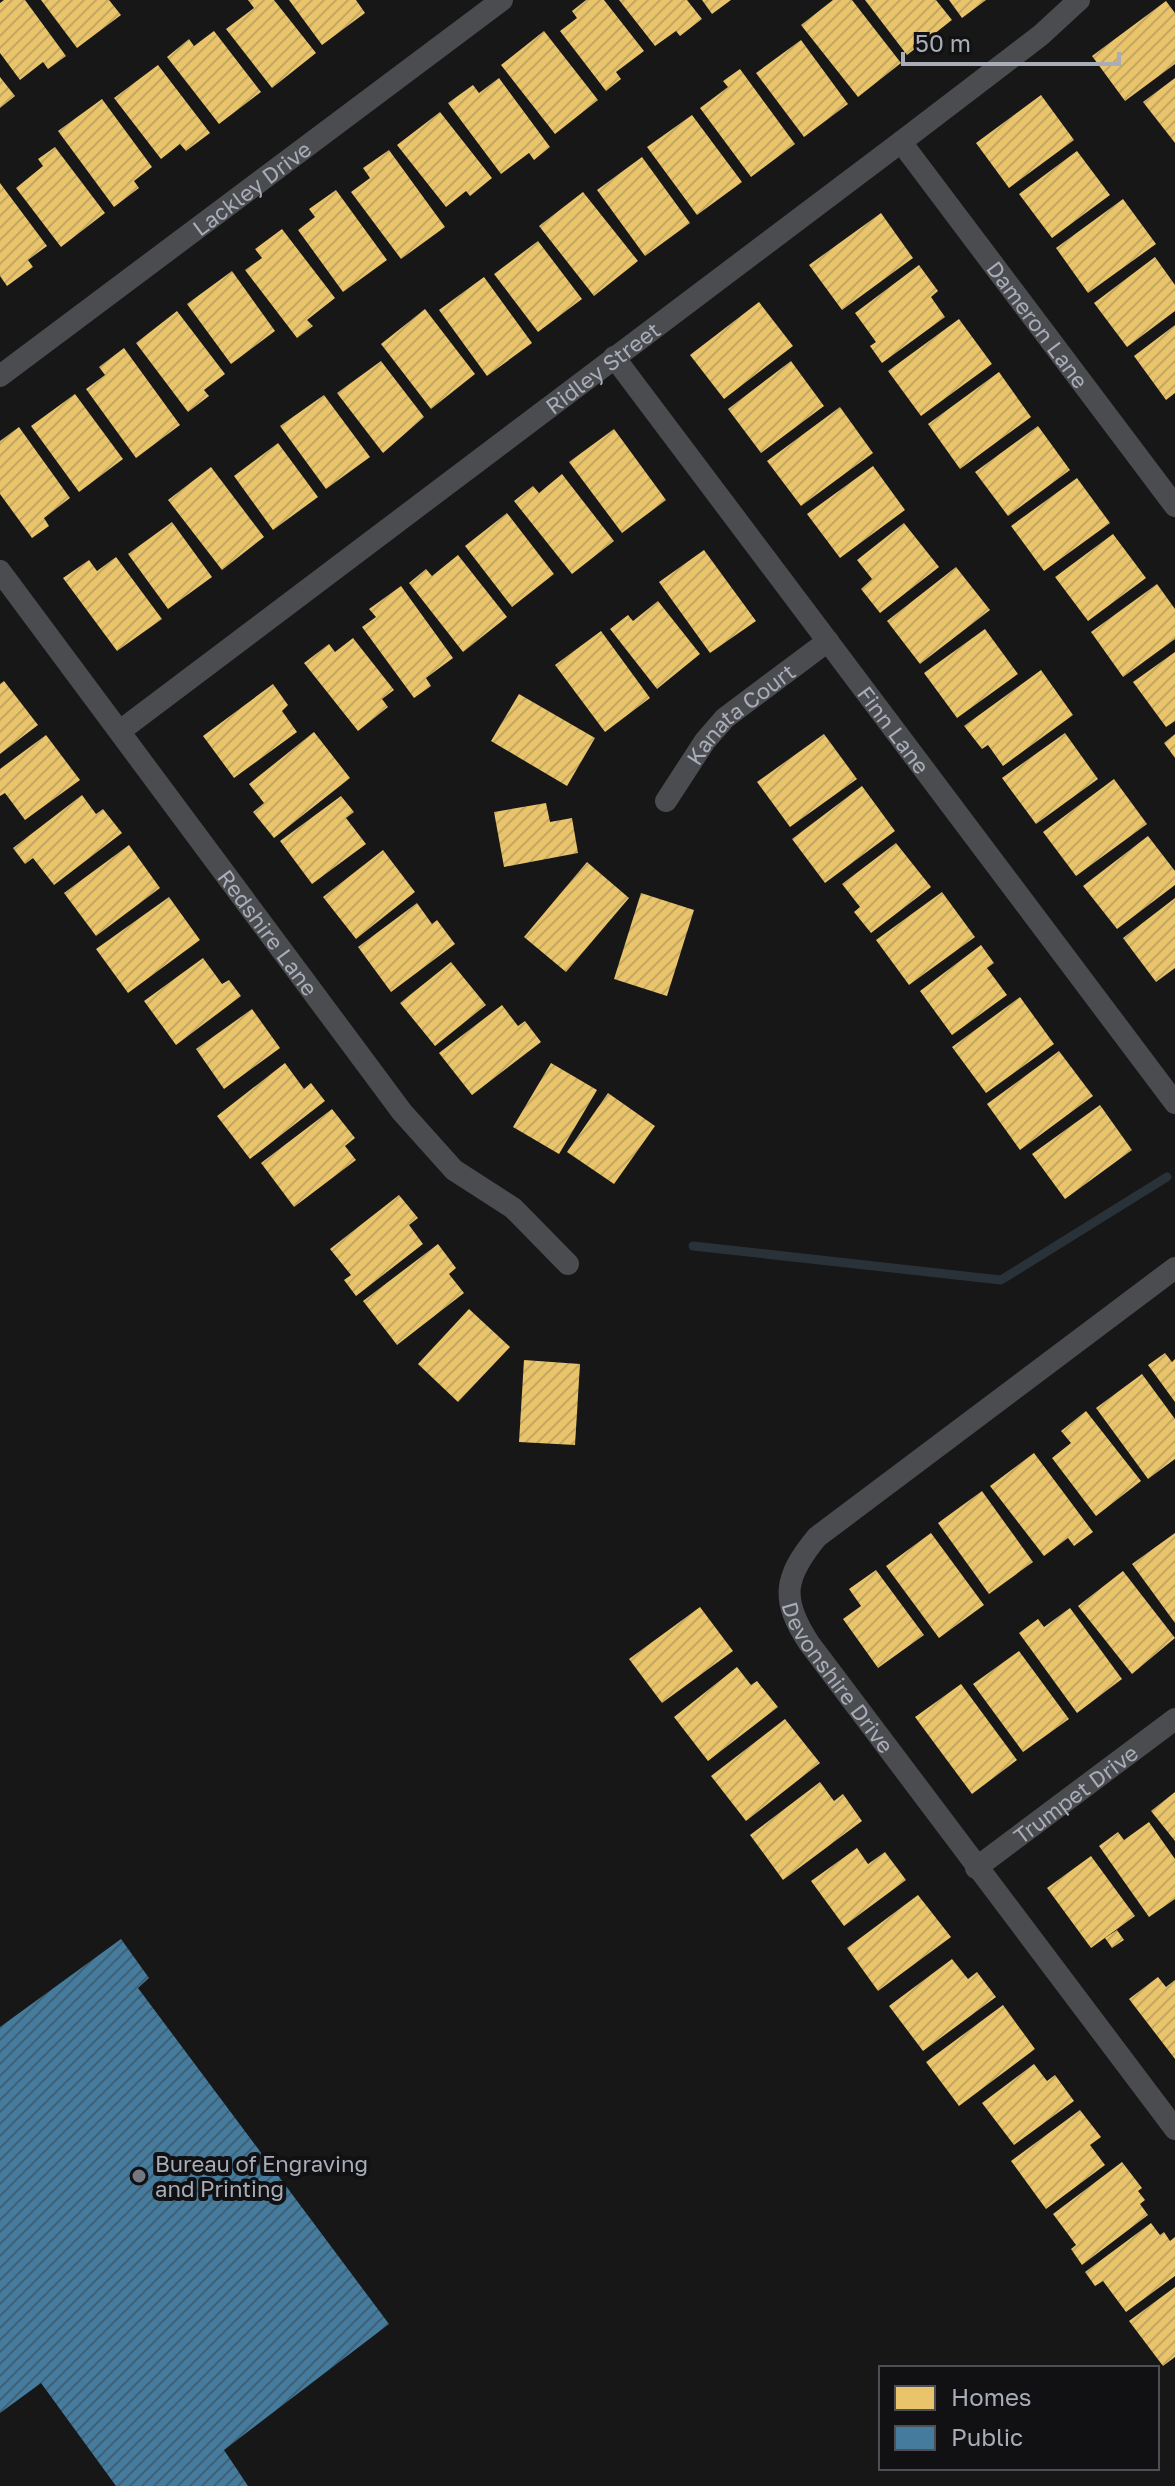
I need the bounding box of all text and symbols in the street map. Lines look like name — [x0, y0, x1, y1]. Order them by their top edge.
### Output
scale bar — [903, 16, 1119, 66]
text: 50 m — [915, 28, 971, 57]
street label: Lackley Drive — [187, 135, 316, 241]
street label: Dameron Lane — [982, 255, 1095, 393]
street label: Ridley Street — [540, 315, 665, 419]
street label: Kanata Court — [680, 657, 800, 769]
street label: Finn Lane — [852, 680, 936, 779]
street label: Redshire Lane — [213, 864, 324, 1001]
street label: Devonshire Drive — [777, 1598, 900, 1758]
street label: Trumpet Drive — [1008, 1738, 1143, 1849]
place label: Bureau of Engraving and Printing — [155, 2150, 368, 2202]
marker: Bureau of Engraving and Printing — [130, 2167, 148, 2185]
legend — [879, 2366, 1159, 2470]
text: Homes — [951, 2382, 1032, 2411]
text: Public — [951, 2422, 1023, 2451]

